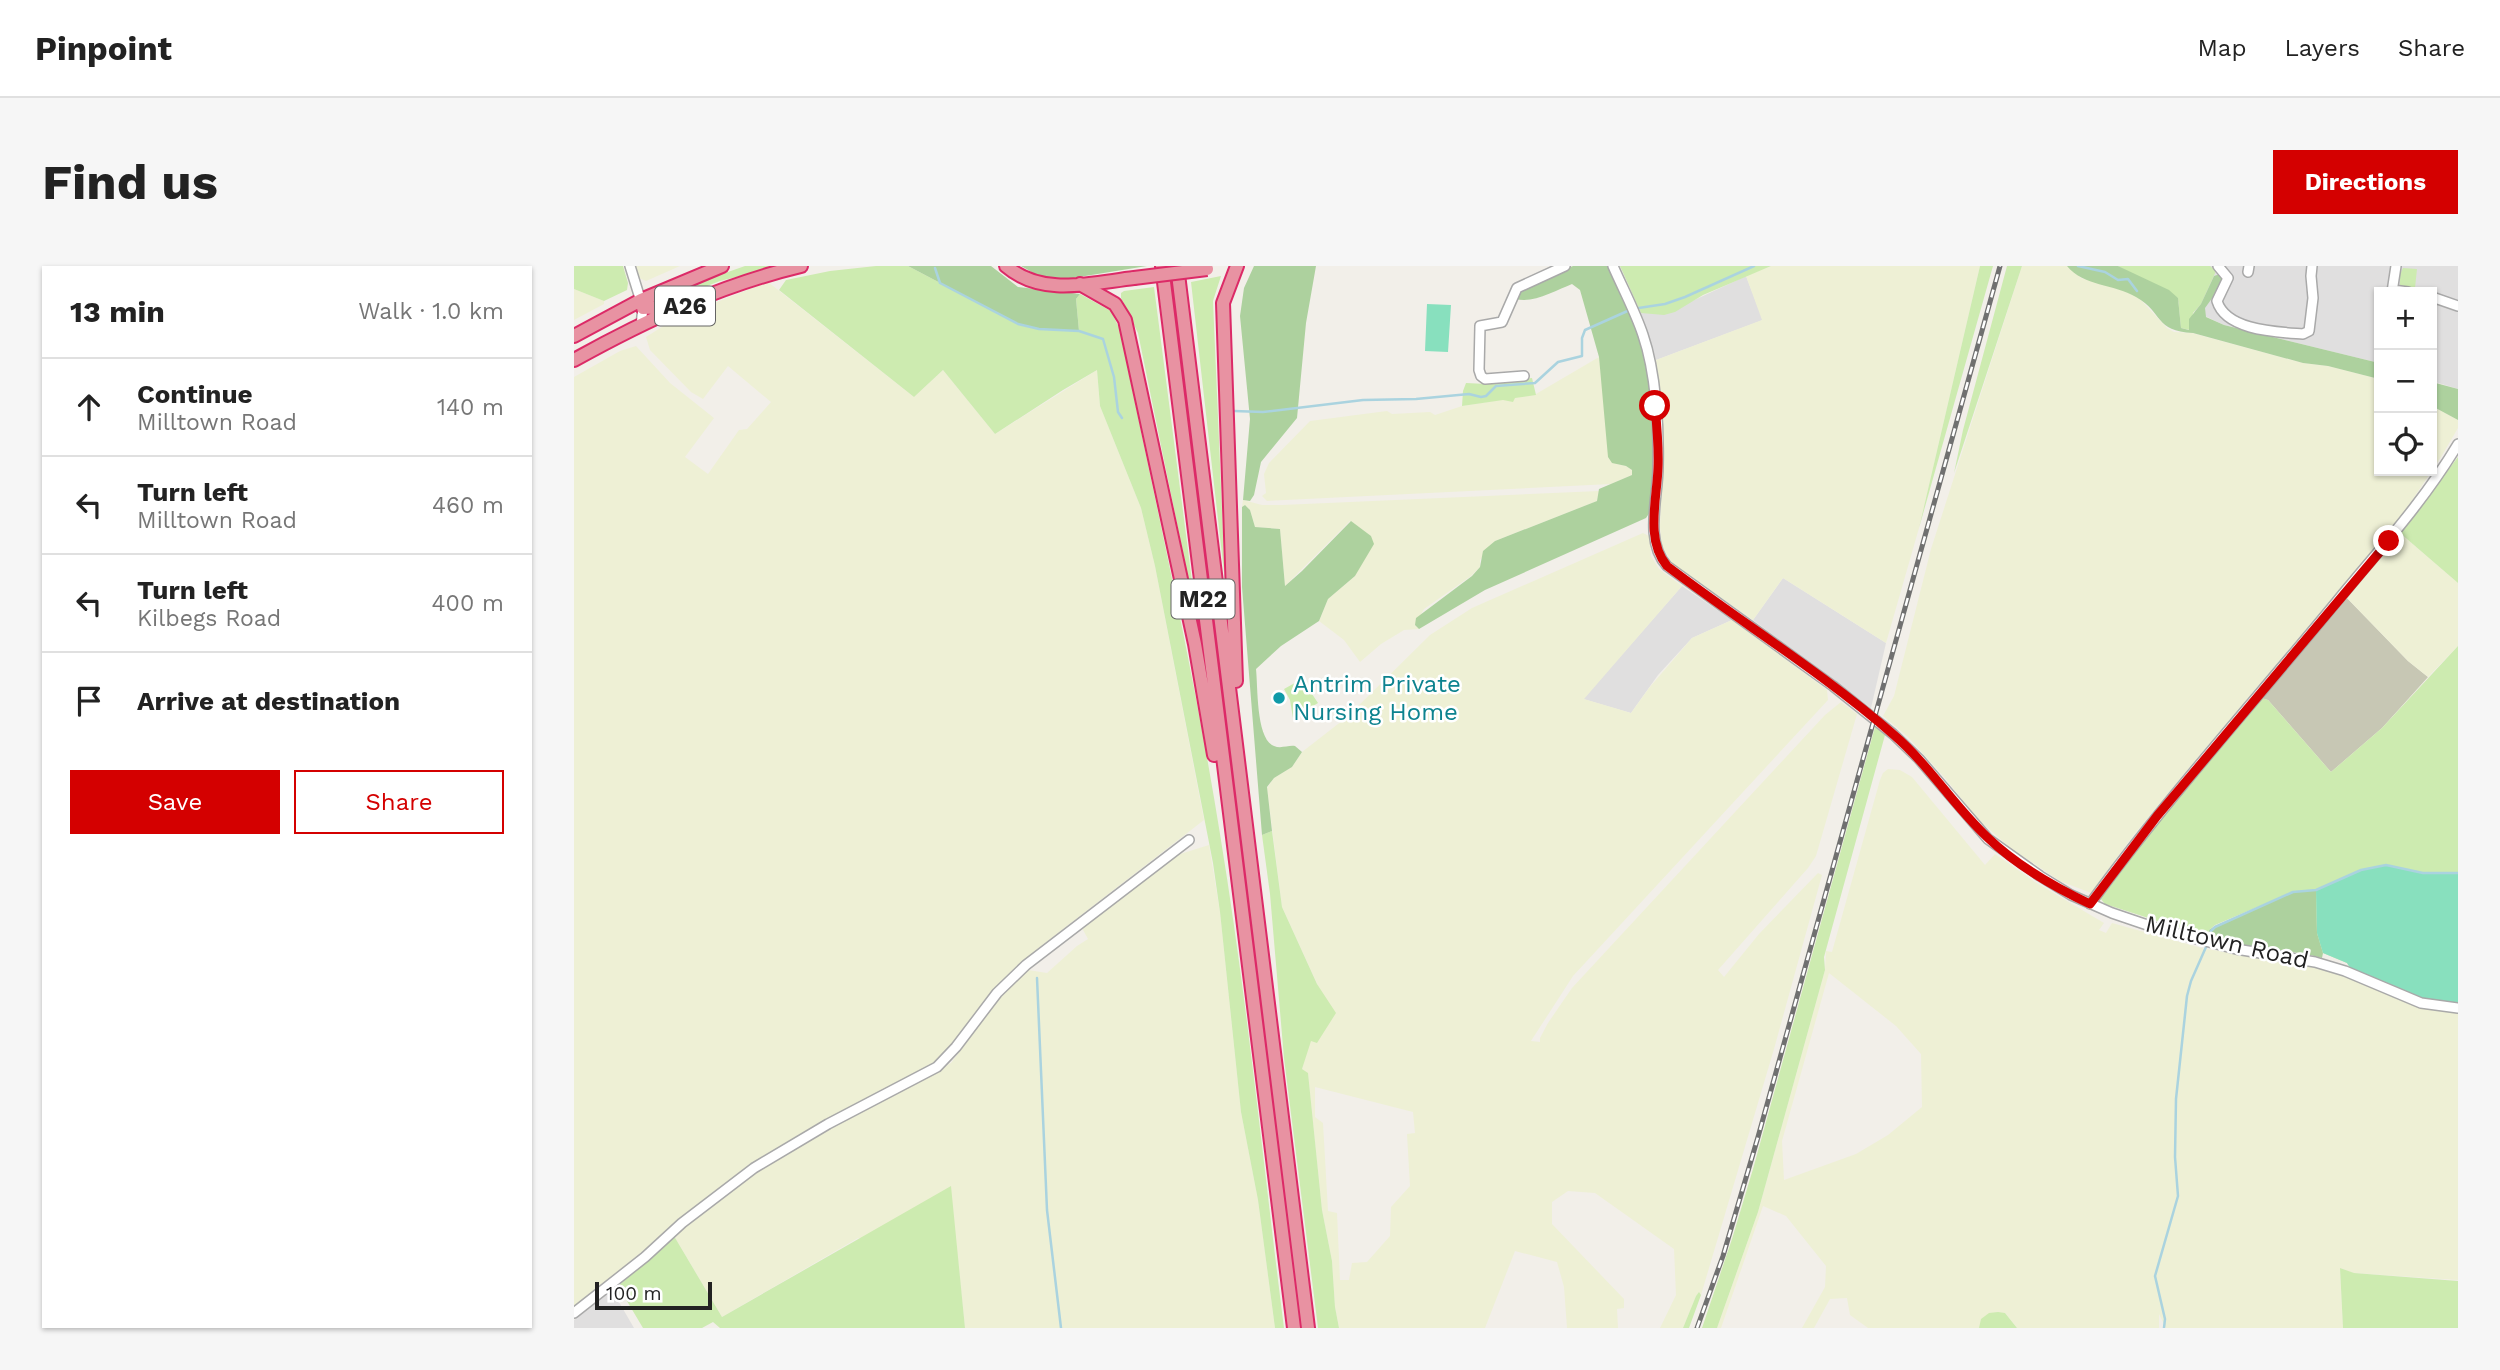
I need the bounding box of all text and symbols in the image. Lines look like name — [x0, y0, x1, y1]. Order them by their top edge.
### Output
text: Pinpoint — [35, 29, 172, 68]
text: Map — [2198, 34, 2246, 62]
text: Layers — [2284, 34, 2360, 62]
text: Share — [2398, 34, 2465, 62]
button: Directions — [2273, 150, 2458, 214]
text: Find us — [42, 153, 218, 211]
road number: A26 — [655, 286, 715, 326]
map controls — [2374, 287, 2437, 476]
button: + — [2374, 287, 2437, 350]
text: 13 min — [70, 294, 165, 329]
text: Walk · 1.0 km — [358, 298, 504, 325]
button: − — [2374, 350, 2437, 413]
text: Continue — [137, 379, 253, 409]
icon: ahead — [70, 388, 108, 426]
route start — [1639, 390, 1670, 421]
text: 140 m — [437, 394, 504, 421]
text: Milltown Road — [137, 409, 297, 436]
button: locate — [2374, 413, 2437, 476]
text: Turn left — [137, 477, 248, 507]
icon: left — [70, 486, 108, 524]
text: 460 m — [432, 492, 504, 519]
text: Milltown Road — [137, 507, 297, 534]
route end — [2373, 525, 2404, 556]
text: Turn left — [137, 575, 248, 605]
road number: M22 — [1172, 580, 1234, 618]
icon: left — [70, 584, 108, 622]
text: 400 m — [432, 590, 504, 617]
text: Kilbegs Road — [137, 605, 281, 632]
place label: Antrim Private Nursing Home — [1293, 670, 1461, 726]
icon: arrive — [70, 682, 108, 720]
text: Arrive at destination — [137, 686, 400, 716]
marker: Antrim Private Nursing Home — [1271, 690, 1287, 706]
button: Save — [70, 770, 280, 834]
button: Share — [294, 770, 504, 834]
street label: Milltown Road — [2143, 910, 2311, 974]
scale bar — [595, 1279, 712, 1311]
text: 100 m — [606, 1282, 662, 1305]

